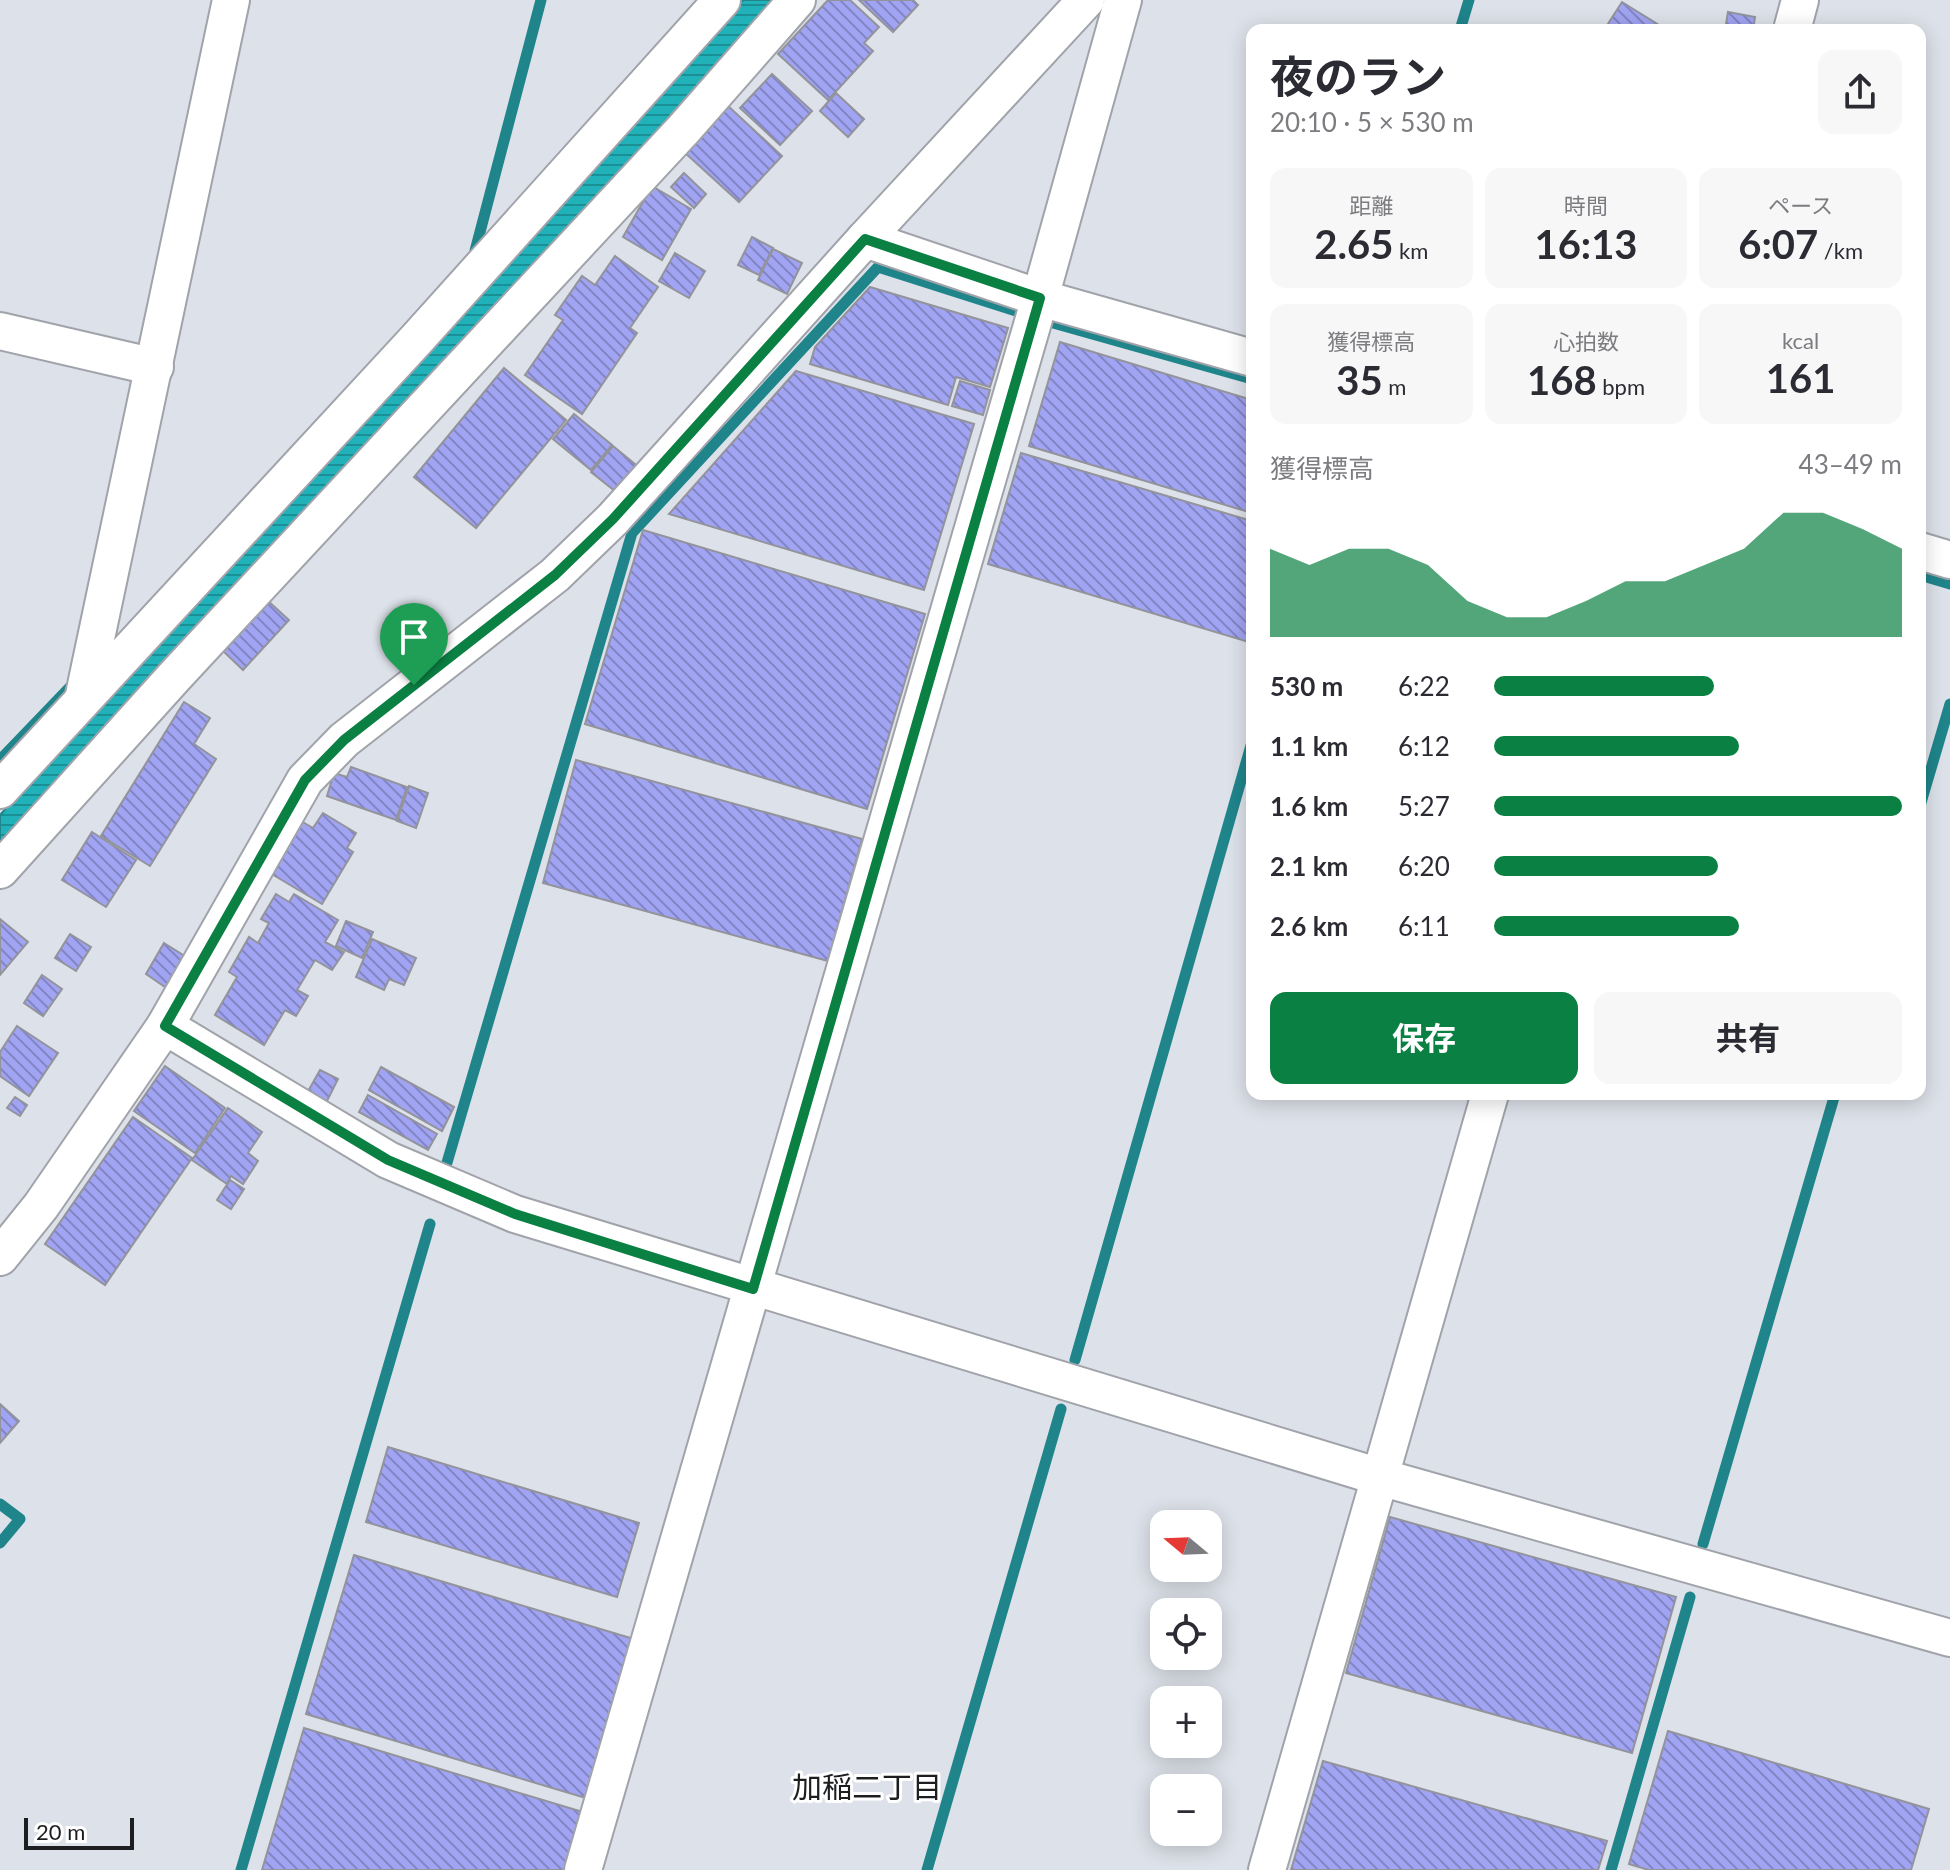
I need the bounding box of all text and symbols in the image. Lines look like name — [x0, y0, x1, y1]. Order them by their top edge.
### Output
text: 夜のラン — [1270, 50, 1446, 102]
button: share — [1818, 50, 1902, 134]
text: 20:10 · 5 × 530 m — [1270, 106, 1474, 138]
text: 距離 — [1349, 192, 1393, 219]
text: 時間 — [1564, 192, 1608, 219]
text: ペース — [1768, 192, 1833, 219]
text: 2.65 — [1314, 220, 1393, 268]
text: 16:13 — [1534, 220, 1638, 268]
text: 6:07 — [1738, 220, 1818, 268]
text: km — [1393, 237, 1428, 264]
text: /km — [1818, 237, 1863, 264]
text: kcal — [1782, 327, 1819, 354]
text: 獲得標高 — [1327, 328, 1415, 355]
text: 心拍数 — [1553, 328, 1619, 355]
text: 161 — [1766, 354, 1835, 402]
text: 35 — [1336, 356, 1383, 404]
text: 168 — [1527, 356, 1597, 404]
text: m — [1383, 373, 1406, 400]
text: bpm — [1597, 373, 1645, 400]
text: 43–49 m — [1799, 448, 1902, 480]
text: 獲得標高 — [1270, 452, 1374, 484]
pin — [380, 603, 448, 685]
icon: arrive — [392, 615, 436, 659]
text: 530 m — [1270, 670, 1343, 702]
text: 6:22 — [1398, 670, 1450, 702]
text: 1.1 km — [1270, 730, 1348, 762]
text: 6:12 — [1398, 730, 1450, 762]
text: 1.6 km — [1270, 790, 1348, 822]
text: 5:27 — [1398, 790, 1450, 822]
text: 2.1 km — [1270, 850, 1348, 882]
text: 6:20 — [1398, 850, 1450, 882]
text: 2.6 km — [1270, 910, 1348, 942]
text: 6:11 — [1398, 910, 1450, 942]
button: 保存 — [1270, 992, 1578, 1084]
button: 共有 — [1594, 992, 1902, 1084]
north arrow — [1150, 1510, 1222, 1582]
map controls — [1150, 1510, 1222, 1846]
button: locate — [1150, 1598, 1222, 1670]
button: + — [1150, 1686, 1222, 1758]
district label: 加稲二丁目 — [792, 1768, 942, 1804]
button: − — [1150, 1774, 1222, 1846]
scale bar — [24, 1814, 134, 1850]
text: 20 m — [36, 1818, 85, 1845]

